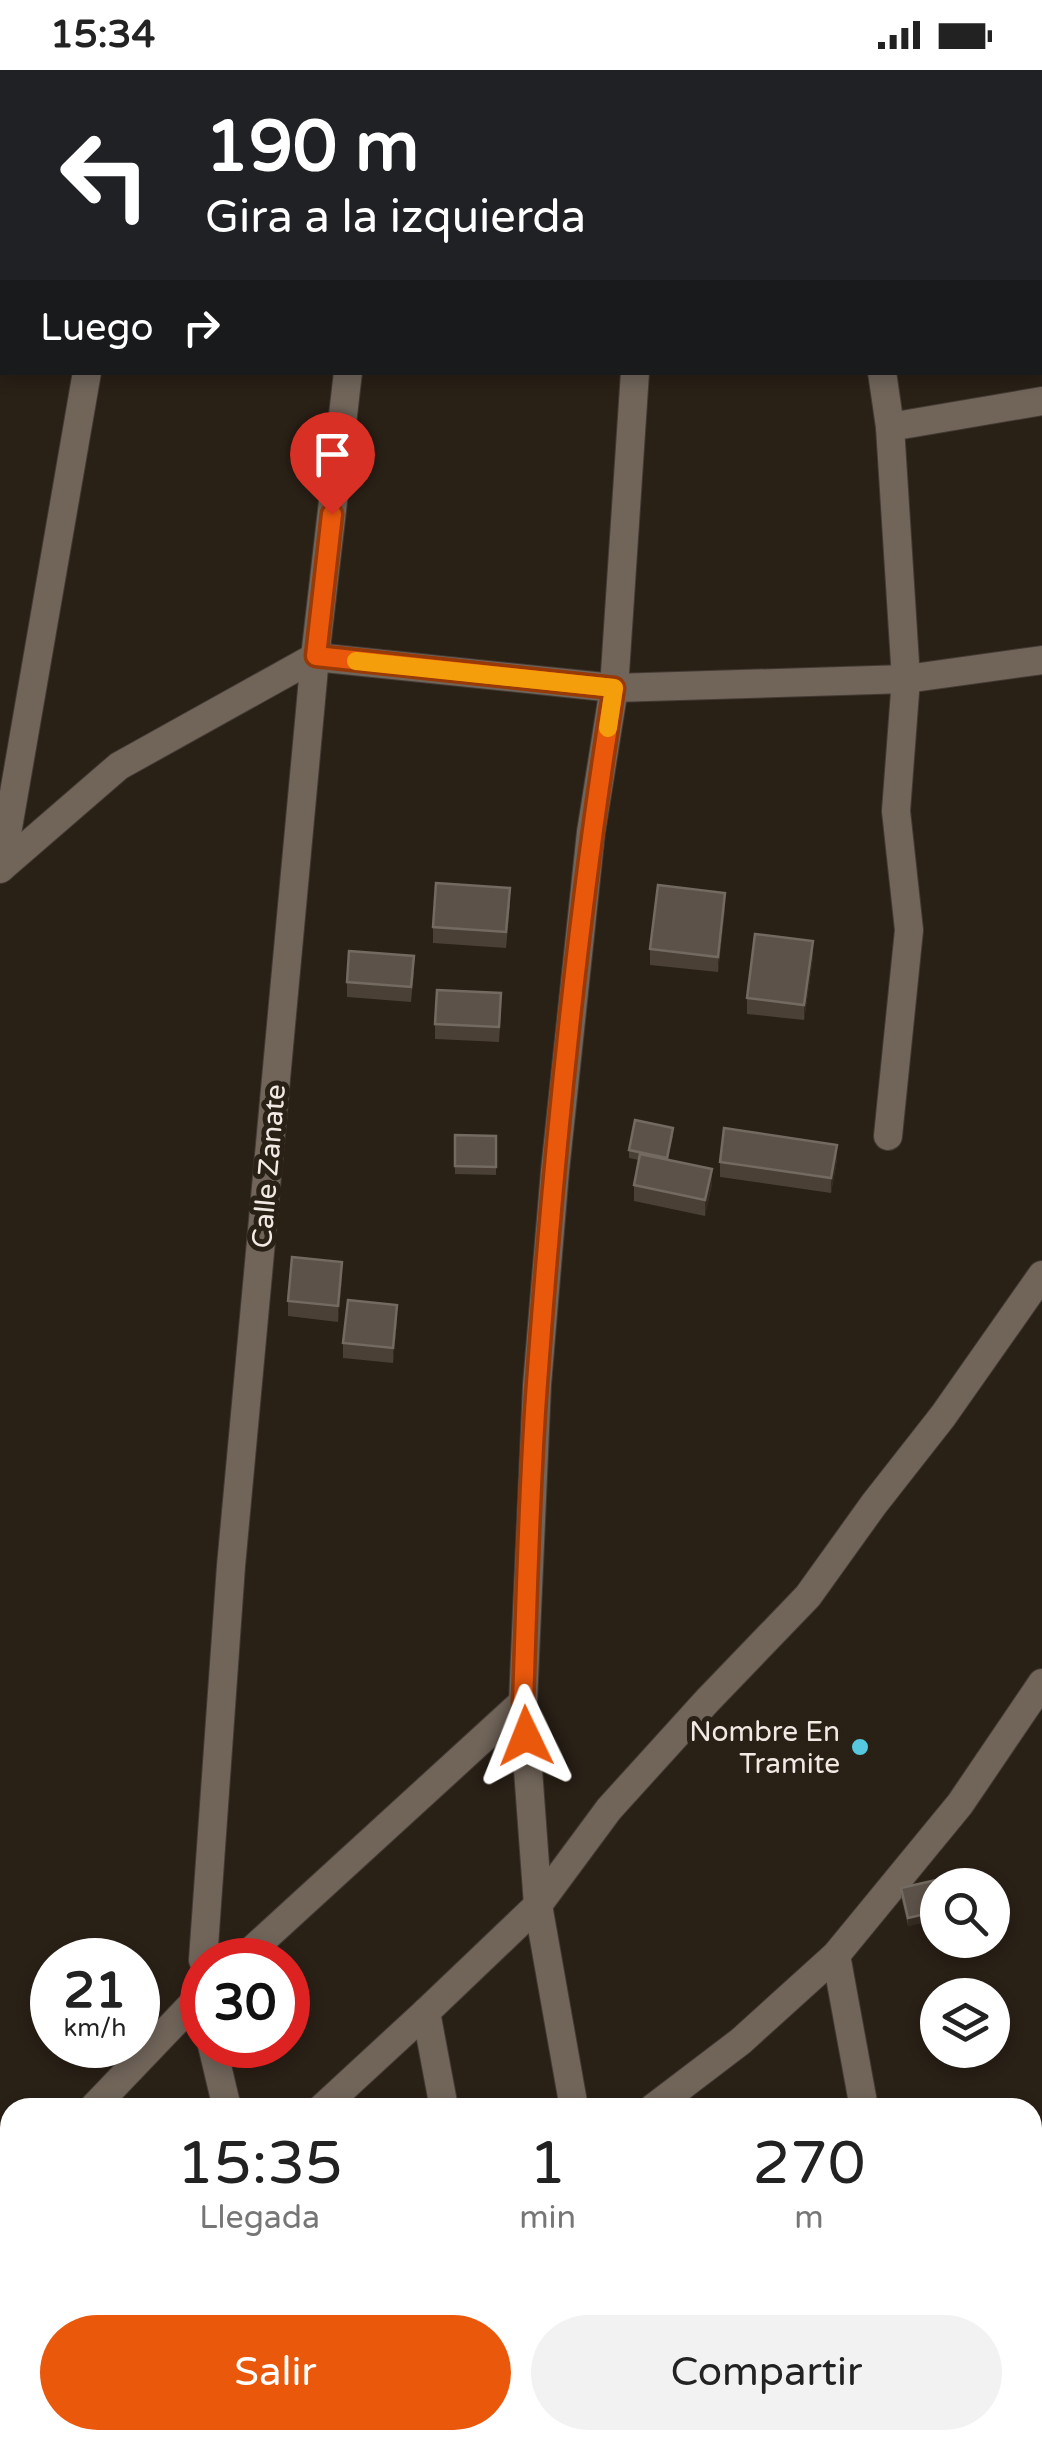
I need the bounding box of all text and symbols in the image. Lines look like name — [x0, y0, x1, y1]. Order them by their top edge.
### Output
text: 15:34 — [50, 12, 155, 58]
text: 190 m — [205, 106, 419, 190]
icon: left — [40, 110, 170, 240]
text: Gira a la izquierda — [205, 191, 586, 245]
icon: right — [174, 300, 229, 355]
text: Luego — [40, 305, 154, 351]
pin — [290, 412, 375, 515]
icon: arrive — [305, 427, 360, 482]
street label: Calle Zanate — [245, 1083, 293, 1250]
position arrow — [474, 1684, 578, 1788]
place label: Nombre En Tramite — [689, 1715, 840, 1781]
marker: Nombre En Tramite — [849, 1736, 871, 1758]
map controls — [920, 1868, 1010, 2068]
button: search — [920, 1868, 1010, 1958]
speed limit sign: 30 — [180, 1938, 310, 2068]
text: 21 — [64, 1961, 126, 2021]
button: layers — [920, 1978, 1010, 2068]
text: km/h — [64, 2013, 126, 2043]
text: 15:35 — [176, 2128, 343, 2200]
text: 1 — [529, 2128, 566, 2200]
text: 270 — [752, 2128, 866, 2200]
text: Llegada — [199, 2199, 320, 2237]
text: min — [519, 2199, 576, 2237]
text: m — [794, 2199, 824, 2237]
button: Salir — [40, 2315, 511, 2430]
button: Compartir — [531, 2315, 1002, 2430]

